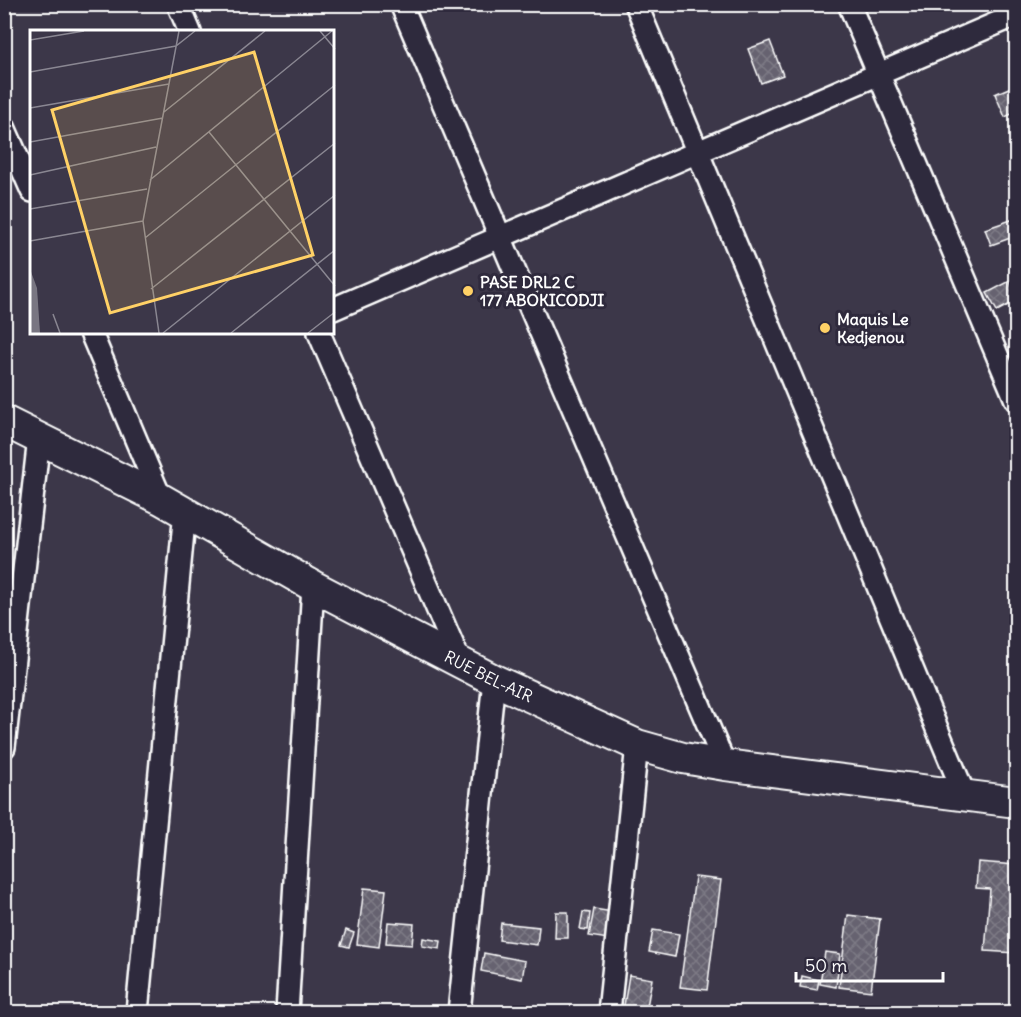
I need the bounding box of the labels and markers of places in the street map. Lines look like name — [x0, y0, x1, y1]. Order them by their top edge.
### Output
place label: PASE DRL2 C 177 ABOKICODJI — [480, 272, 604, 310]
marker: PASE DRL2 C 177 ABOKICODJI — [461, 284, 475, 298]
place label: Maquis Le Kedjenou — [837, 309, 909, 347]
marker: Maquis Le Kedjenou — [818, 321, 832, 335]

